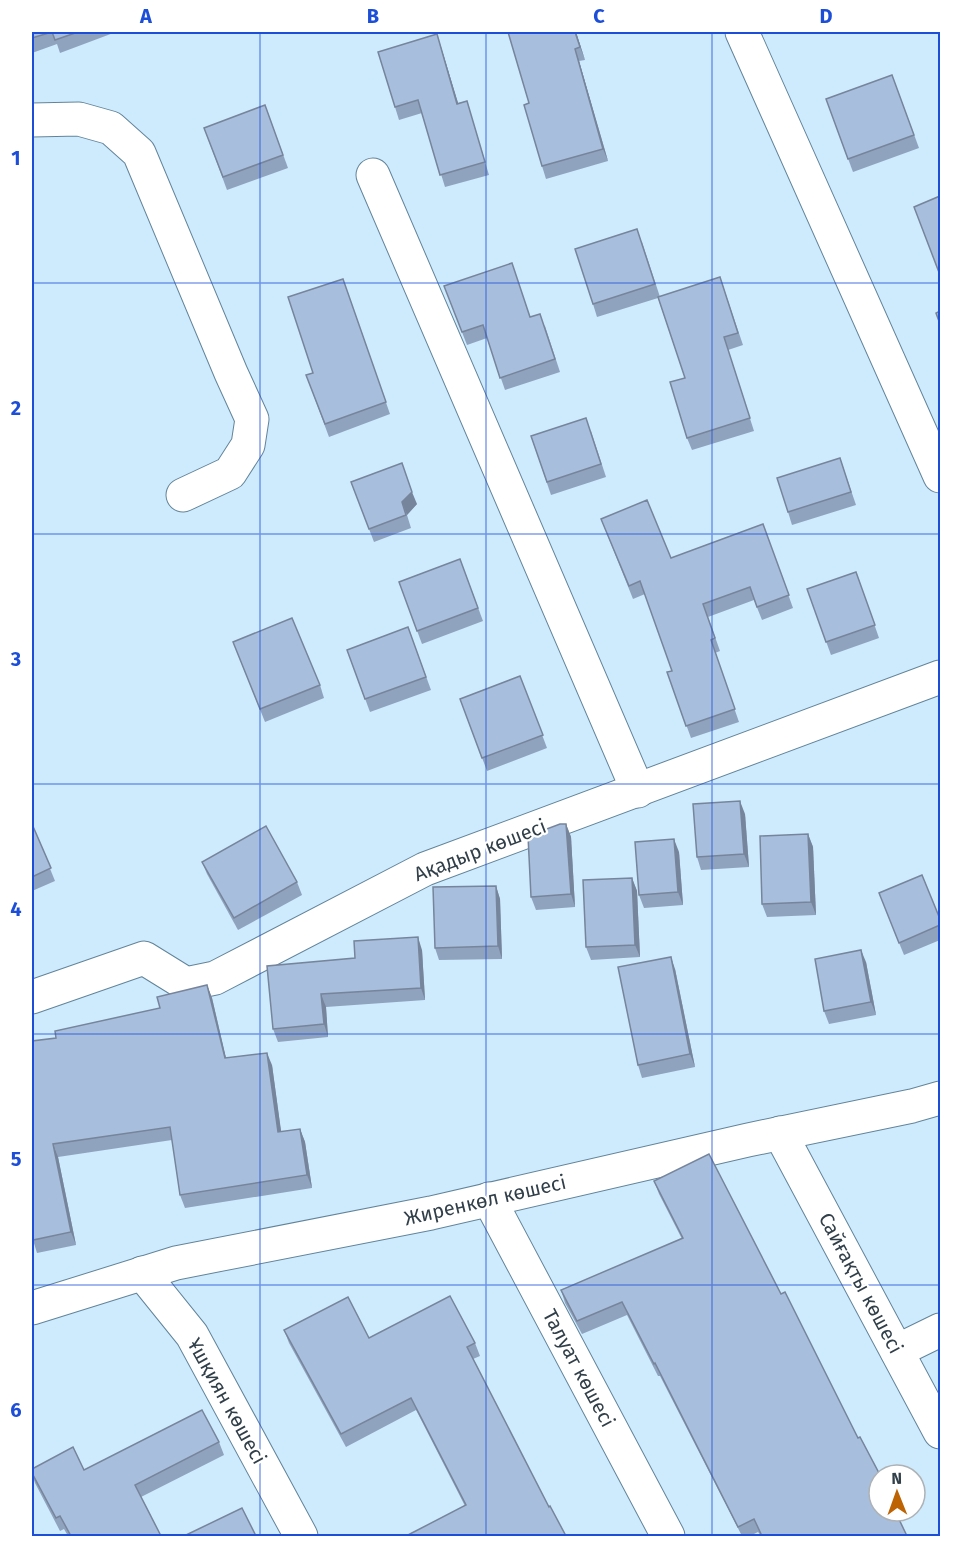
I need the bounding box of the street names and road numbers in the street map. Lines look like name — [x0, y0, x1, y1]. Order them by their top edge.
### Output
street label: Ақадыр көшесі — [410, 814, 550, 886]
street label: Жиренкөл көшесі — [402, 1170, 568, 1230]
street label: Сайғақты көшесі — [814, 1208, 908, 1358]
street label: Талуат көшесі — [538, 1305, 620, 1431]
street label: Ұшқиян көшесі — [182, 1334, 272, 1468]

